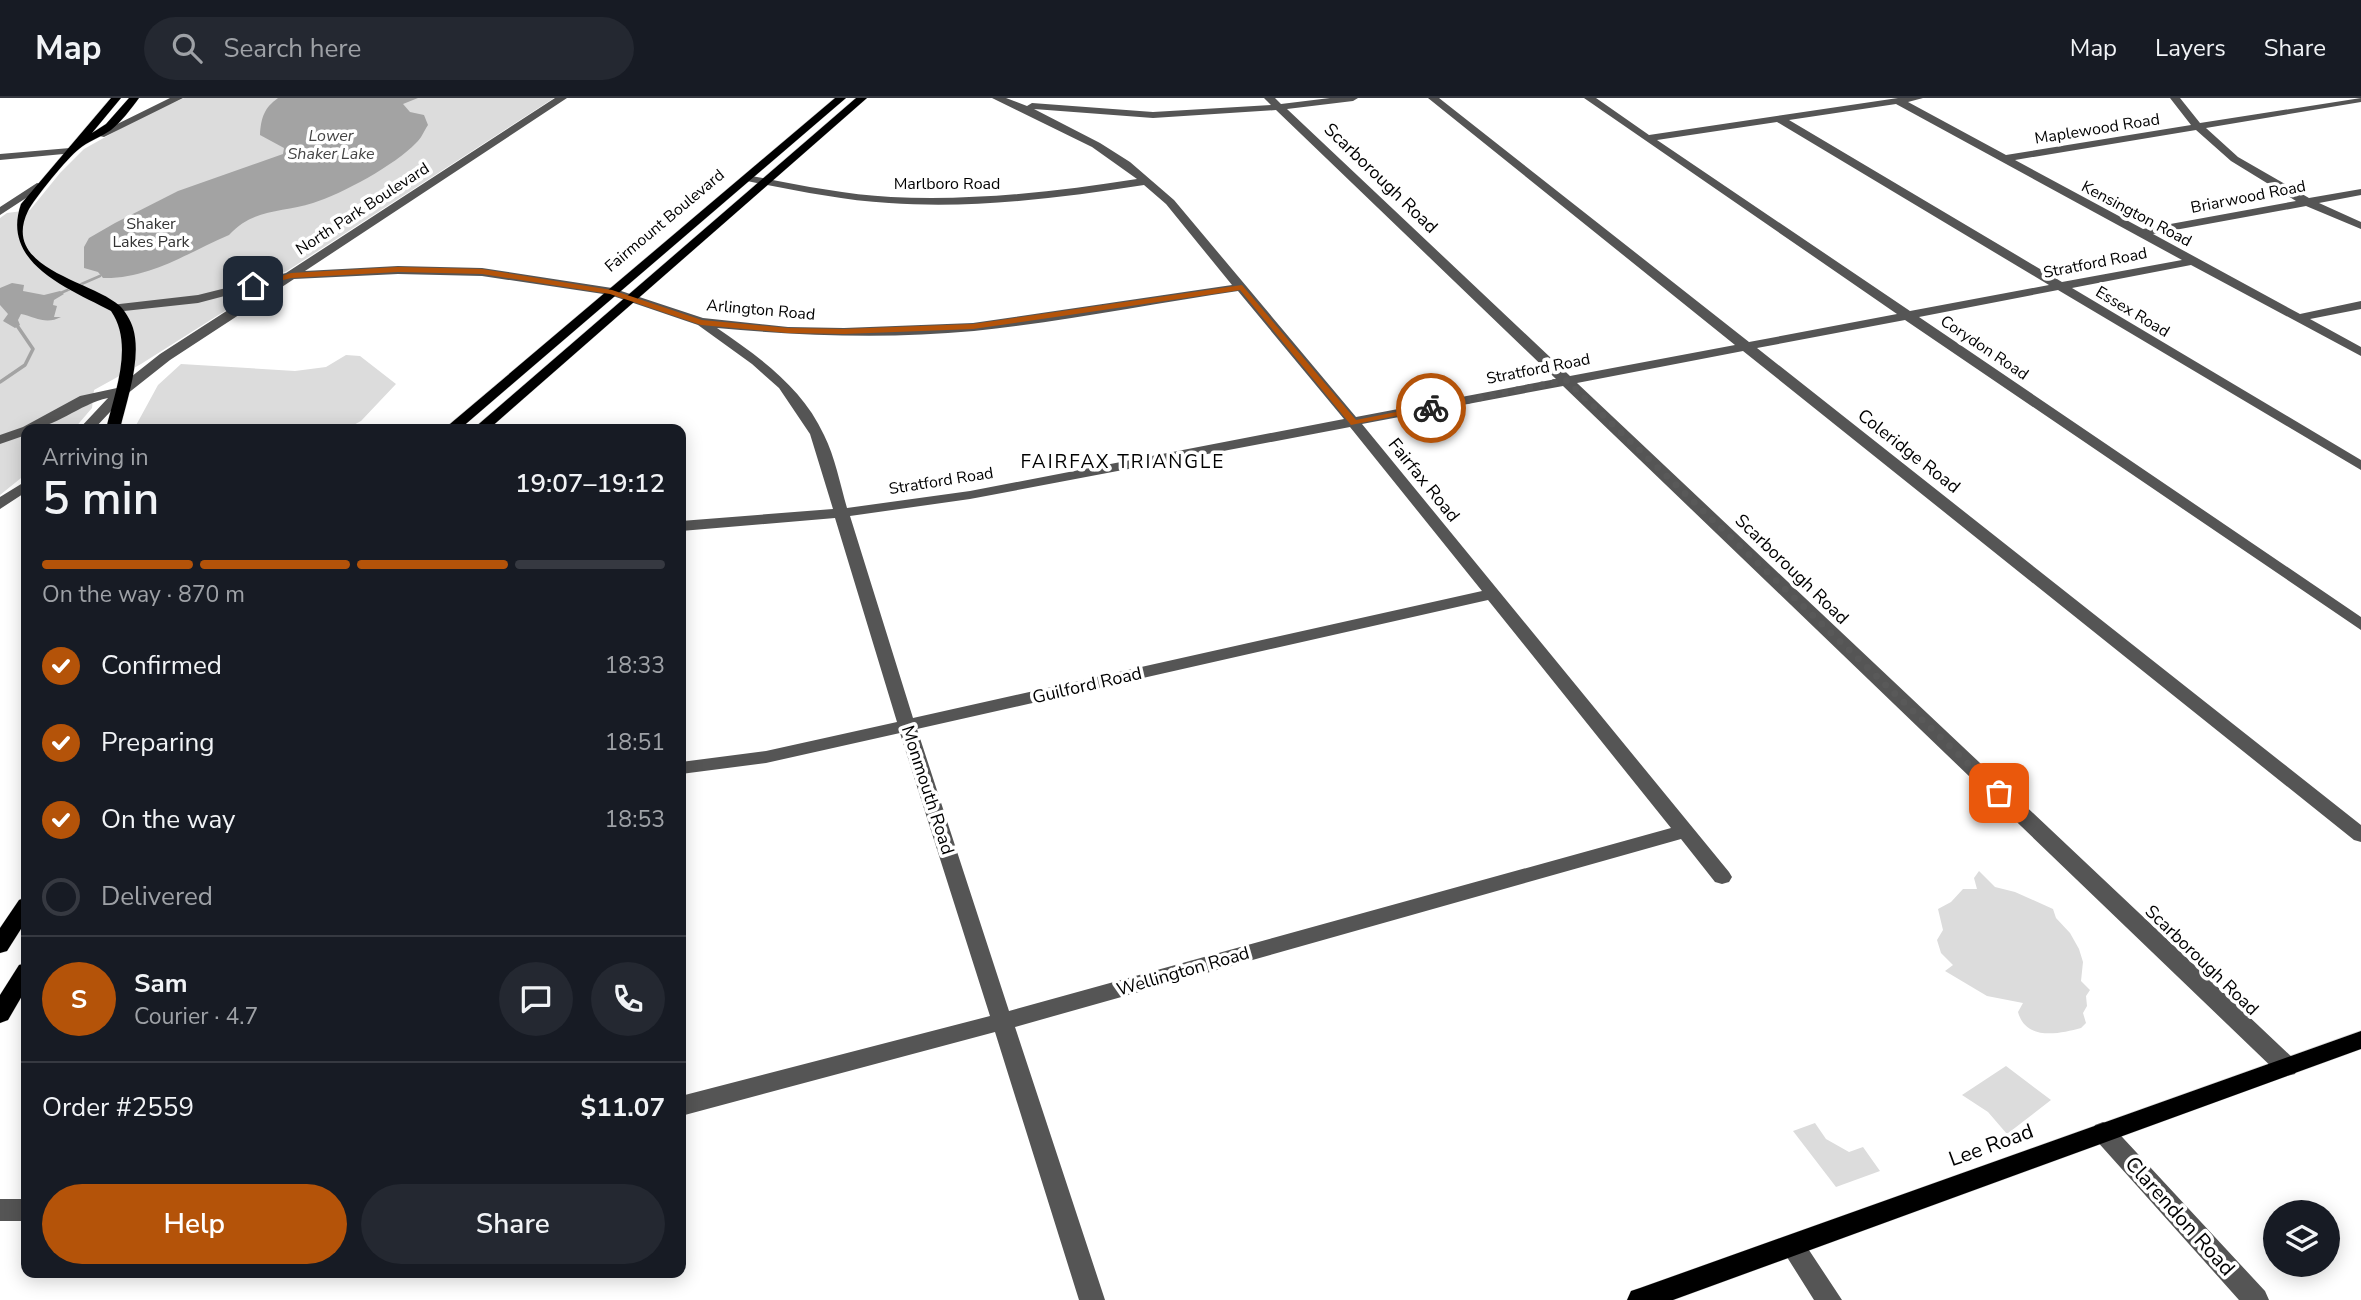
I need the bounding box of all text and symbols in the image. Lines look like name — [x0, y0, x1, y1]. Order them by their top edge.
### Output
search box — [144, 17, 634, 80]
text: Map — [35, 26, 102, 71]
icon: search — [168, 29, 206, 67]
text: Search here — [224, 31, 361, 66]
text: Map — [2070, 32, 2117, 64]
text: Layers — [2155, 32, 2226, 64]
text: Share — [2264, 32, 2326, 64]
street label: Maplewood Road — [2033, 108, 2161, 150]
street label: Scarborough Road — [1319, 117, 1443, 239]
water label: Lower Shaker Lake — [287, 125, 375, 165]
street label: North Park Boulevard — [292, 157, 434, 260]
street label: Fairmount Boulevard — [600, 164, 729, 277]
street label: Marlboro Road — [894, 173, 1000, 195]
street label: Kensington Road — [2077, 175, 2196, 252]
street label: Briarwood Road — [2189, 175, 2308, 219]
park label: Shaker Lakes Park — [112, 213, 191, 253]
street label: Stratford Road — [2041, 242, 2149, 284]
pin — [223, 256, 283, 316]
icon: home — [234, 267, 272, 305]
street label: Essex Road — [2091, 281, 2174, 343]
street label: Arlington Road — [706, 294, 816, 326]
street label: Corydon Road — [1936, 310, 2033, 385]
street label: Stratford Road — [1484, 348, 1592, 390]
courier — [1396, 373, 1466, 443]
icon: bike — [1412, 389, 1450, 427]
street label: Coleridge Road — [1853, 403, 1965, 499]
street label: Fairfax Road — [1383, 433, 1465, 527]
text: Arriving in — [42, 442, 149, 473]
district label: FAIRFAX TRIANGLE — [1021, 449, 1225, 475]
street label: Stratford Road — [887, 462, 995, 500]
text: 19:07–19:12 — [515, 466, 665, 501]
text: 5 min — [42, 467, 159, 530]
street label: Scarborough Road — [1730, 508, 1854, 630]
text: On the way · 870 m — [42, 579, 245, 610]
icon: check — [42, 647, 80, 685]
text: Confirmed — [101, 648, 222, 683]
text: 18:33 — [605, 650, 665, 681]
street label: Guilford Road — [1030, 661, 1144, 709]
street label: Monmouth Road — [896, 722, 960, 858]
icon: check — [42, 724, 80, 762]
text: Preparing — [101, 725, 214, 760]
text: 18:51 — [605, 727, 665, 758]
pin — [1969, 763, 2029, 823]
icon: bag — [1980, 774, 2018, 812]
icon: check — [42, 801, 80, 839]
text: On the way — [101, 802, 235, 837]
text: 18:53 — [605, 804, 665, 835]
text: Delivered — [101, 879, 213, 914]
street label: Scarborough Road — [2140, 899, 2264, 1021]
street label: Wellington Road — [1114, 941, 1252, 1001]
button: chat — [499, 962, 573, 1036]
button: phone — [591, 962, 665, 1036]
text: Sam — [134, 966, 187, 1001]
text: S — [71, 982, 87, 1017]
text: Courier · 4.7 — [134, 1001, 258, 1032]
text: Order #2559 — [42, 1090, 194, 1125]
text: $11.07 — [581, 1090, 665, 1125]
street label: Lee Road — [1945, 1117, 2037, 1173]
street label: Clarendon Road — [2119, 1150, 2241, 1282]
button: Help — [42, 1184, 347, 1264]
button: Share — [361, 1184, 665, 1264]
map controls — [2263, 1200, 2340, 1277]
button: layers — [2263, 1200, 2340, 1277]

